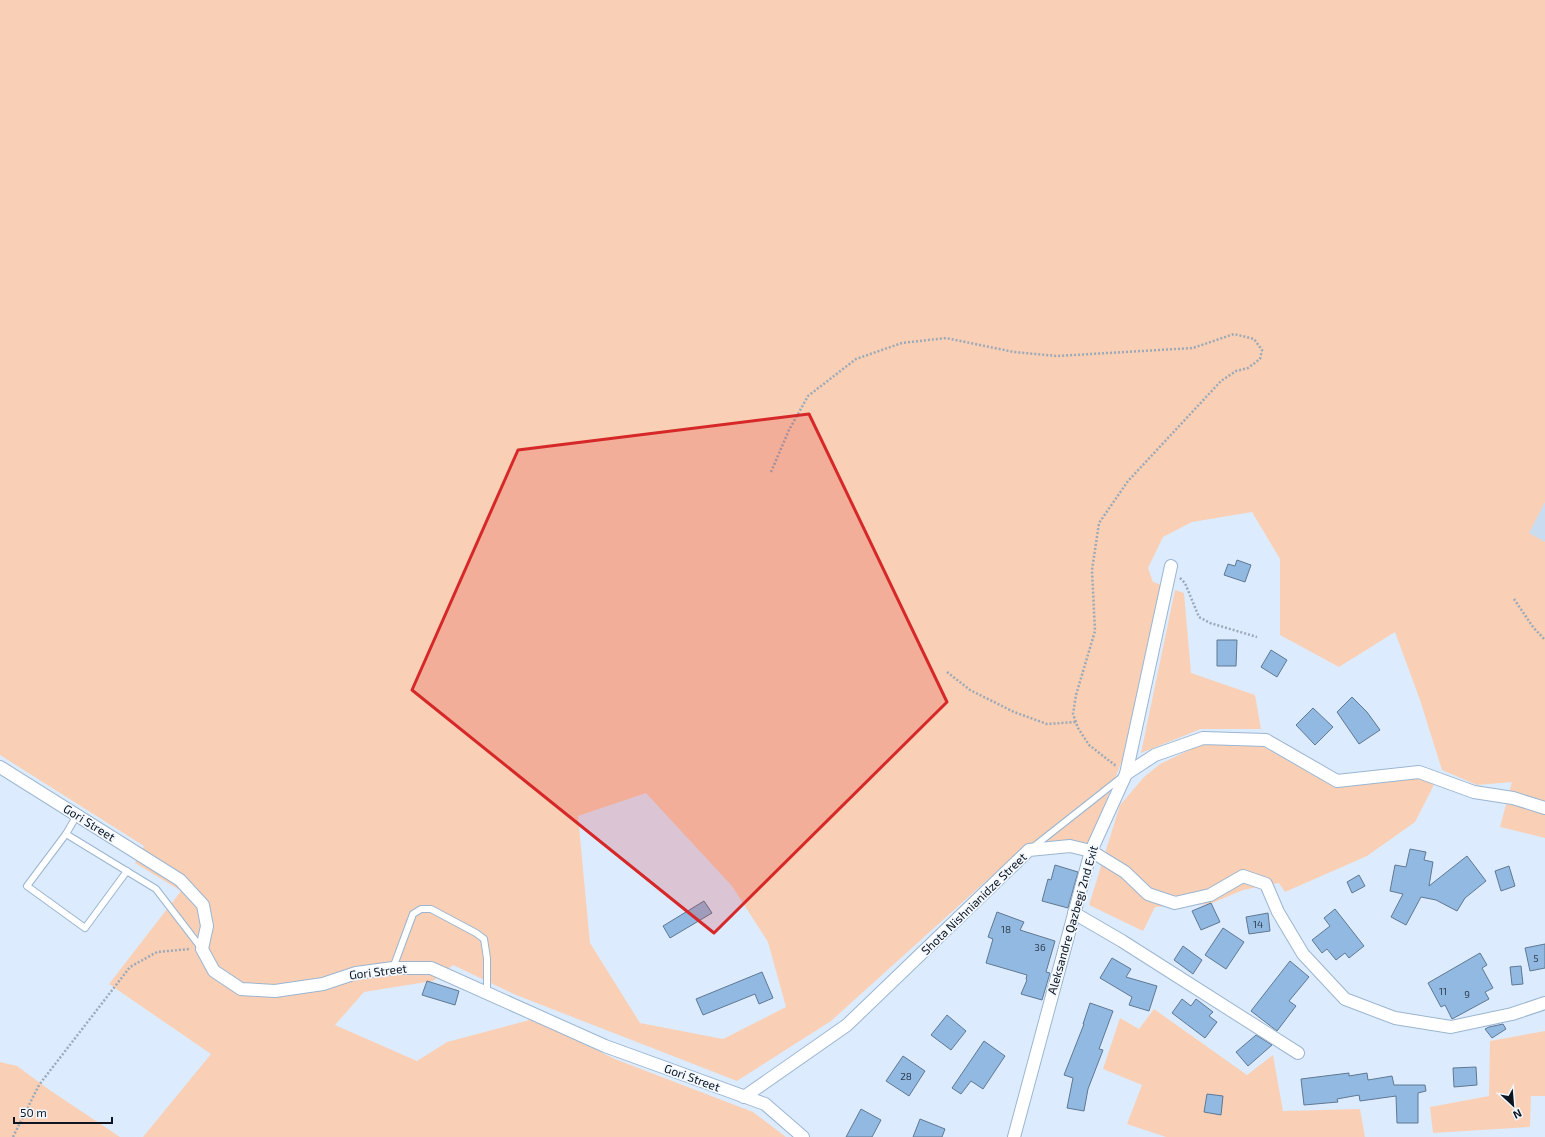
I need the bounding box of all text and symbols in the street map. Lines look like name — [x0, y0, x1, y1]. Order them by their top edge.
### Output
street label: Gori Street — [61, 801, 118, 844]
street label: Aleksandre Qazbegi 2nd Exit — [1044, 843, 1101, 996]
street label: Shota Nishnianidze Street — [918, 849, 1029, 957]
house number: 14 — [1253, 918, 1263, 930]
house number: 18 — [1001, 923, 1011, 935]
house number: 36 — [1034, 941, 1046, 953]
house number: 5 — [1533, 952, 1539, 964]
street label: Gori Street — [348, 960, 408, 981]
house number: 11 — [1439, 985, 1447, 997]
house number: 9 — [1464, 988, 1470, 1000]
street label: Gori Street — [663, 1061, 722, 1094]
house number: 28 — [900, 1070, 912, 1082]
north arrow — [1493, 1085, 1533, 1125]
scale bar — [14, 1099, 112, 1125]
text: 50 m — [20, 1105, 47, 1119]
text: N — [1511, 1107, 1524, 1122]

